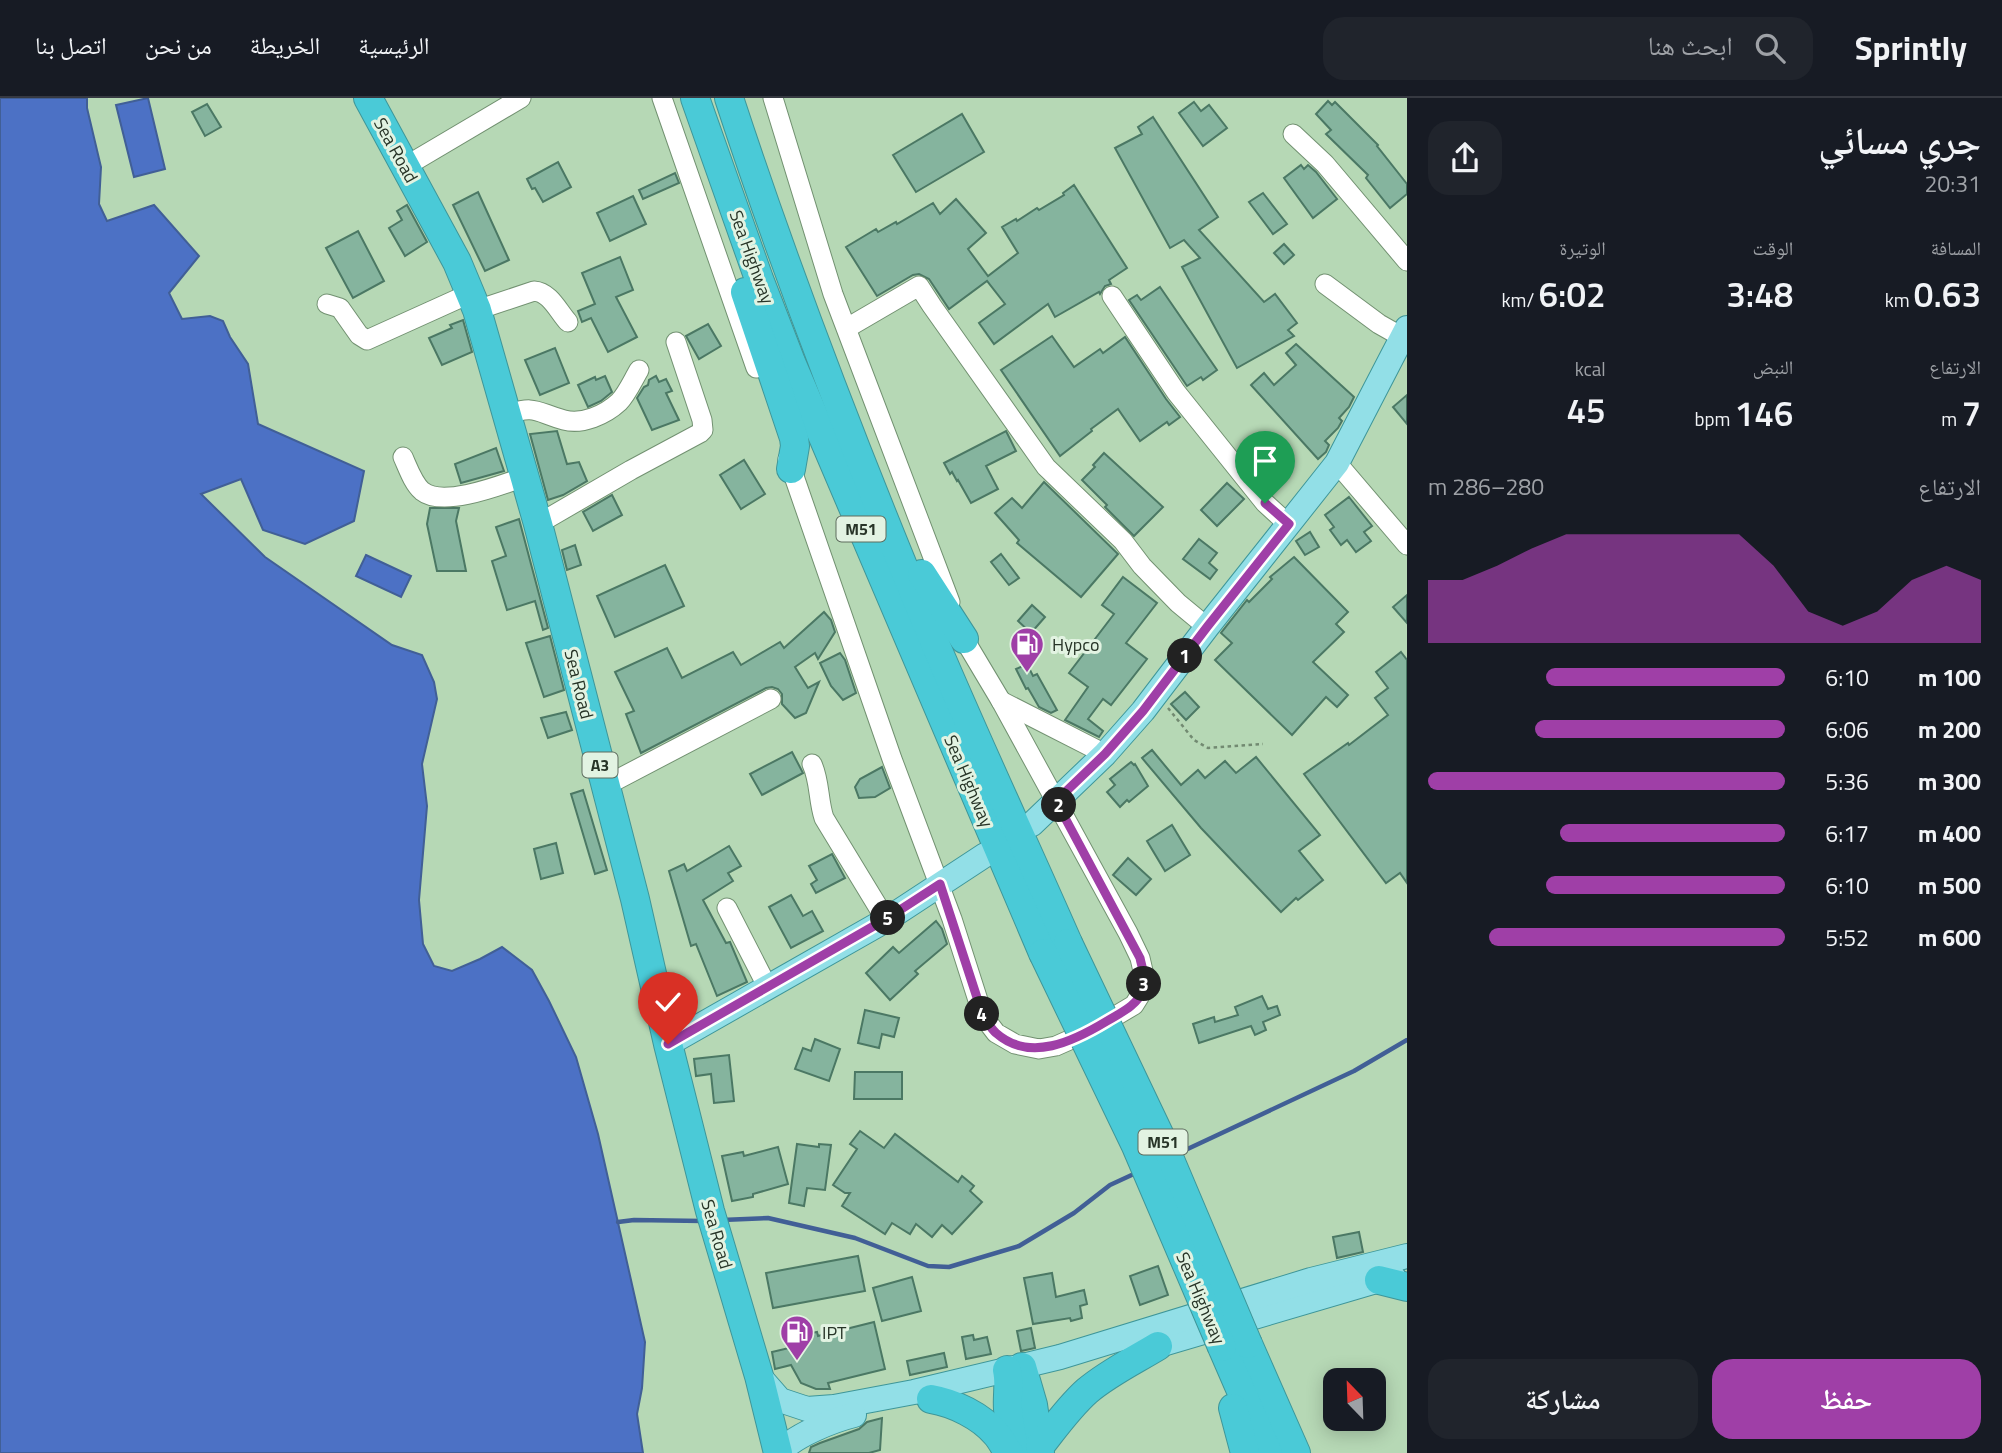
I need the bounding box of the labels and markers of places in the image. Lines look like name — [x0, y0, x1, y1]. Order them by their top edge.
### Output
pin — [1235, 431, 1295, 503]
fuel station icon: Hypco — [1008, 625, 1046, 674]
place label: Hypco — [1052, 631, 1100, 658]
pin: 1 — [1168, 638, 1202, 674]
pin: 2 — [1042, 788, 1076, 822]
pin: 5 — [870, 900, 906, 936]
pin: 3 — [1126, 966, 1162, 1001]
pin — [638, 972, 698, 1044]
pin: 4 — [964, 996, 1000, 1032]
fuel station icon: IPT — [778, 1313, 816, 1362]
place label: IPT — [822, 1319, 847, 1346]

